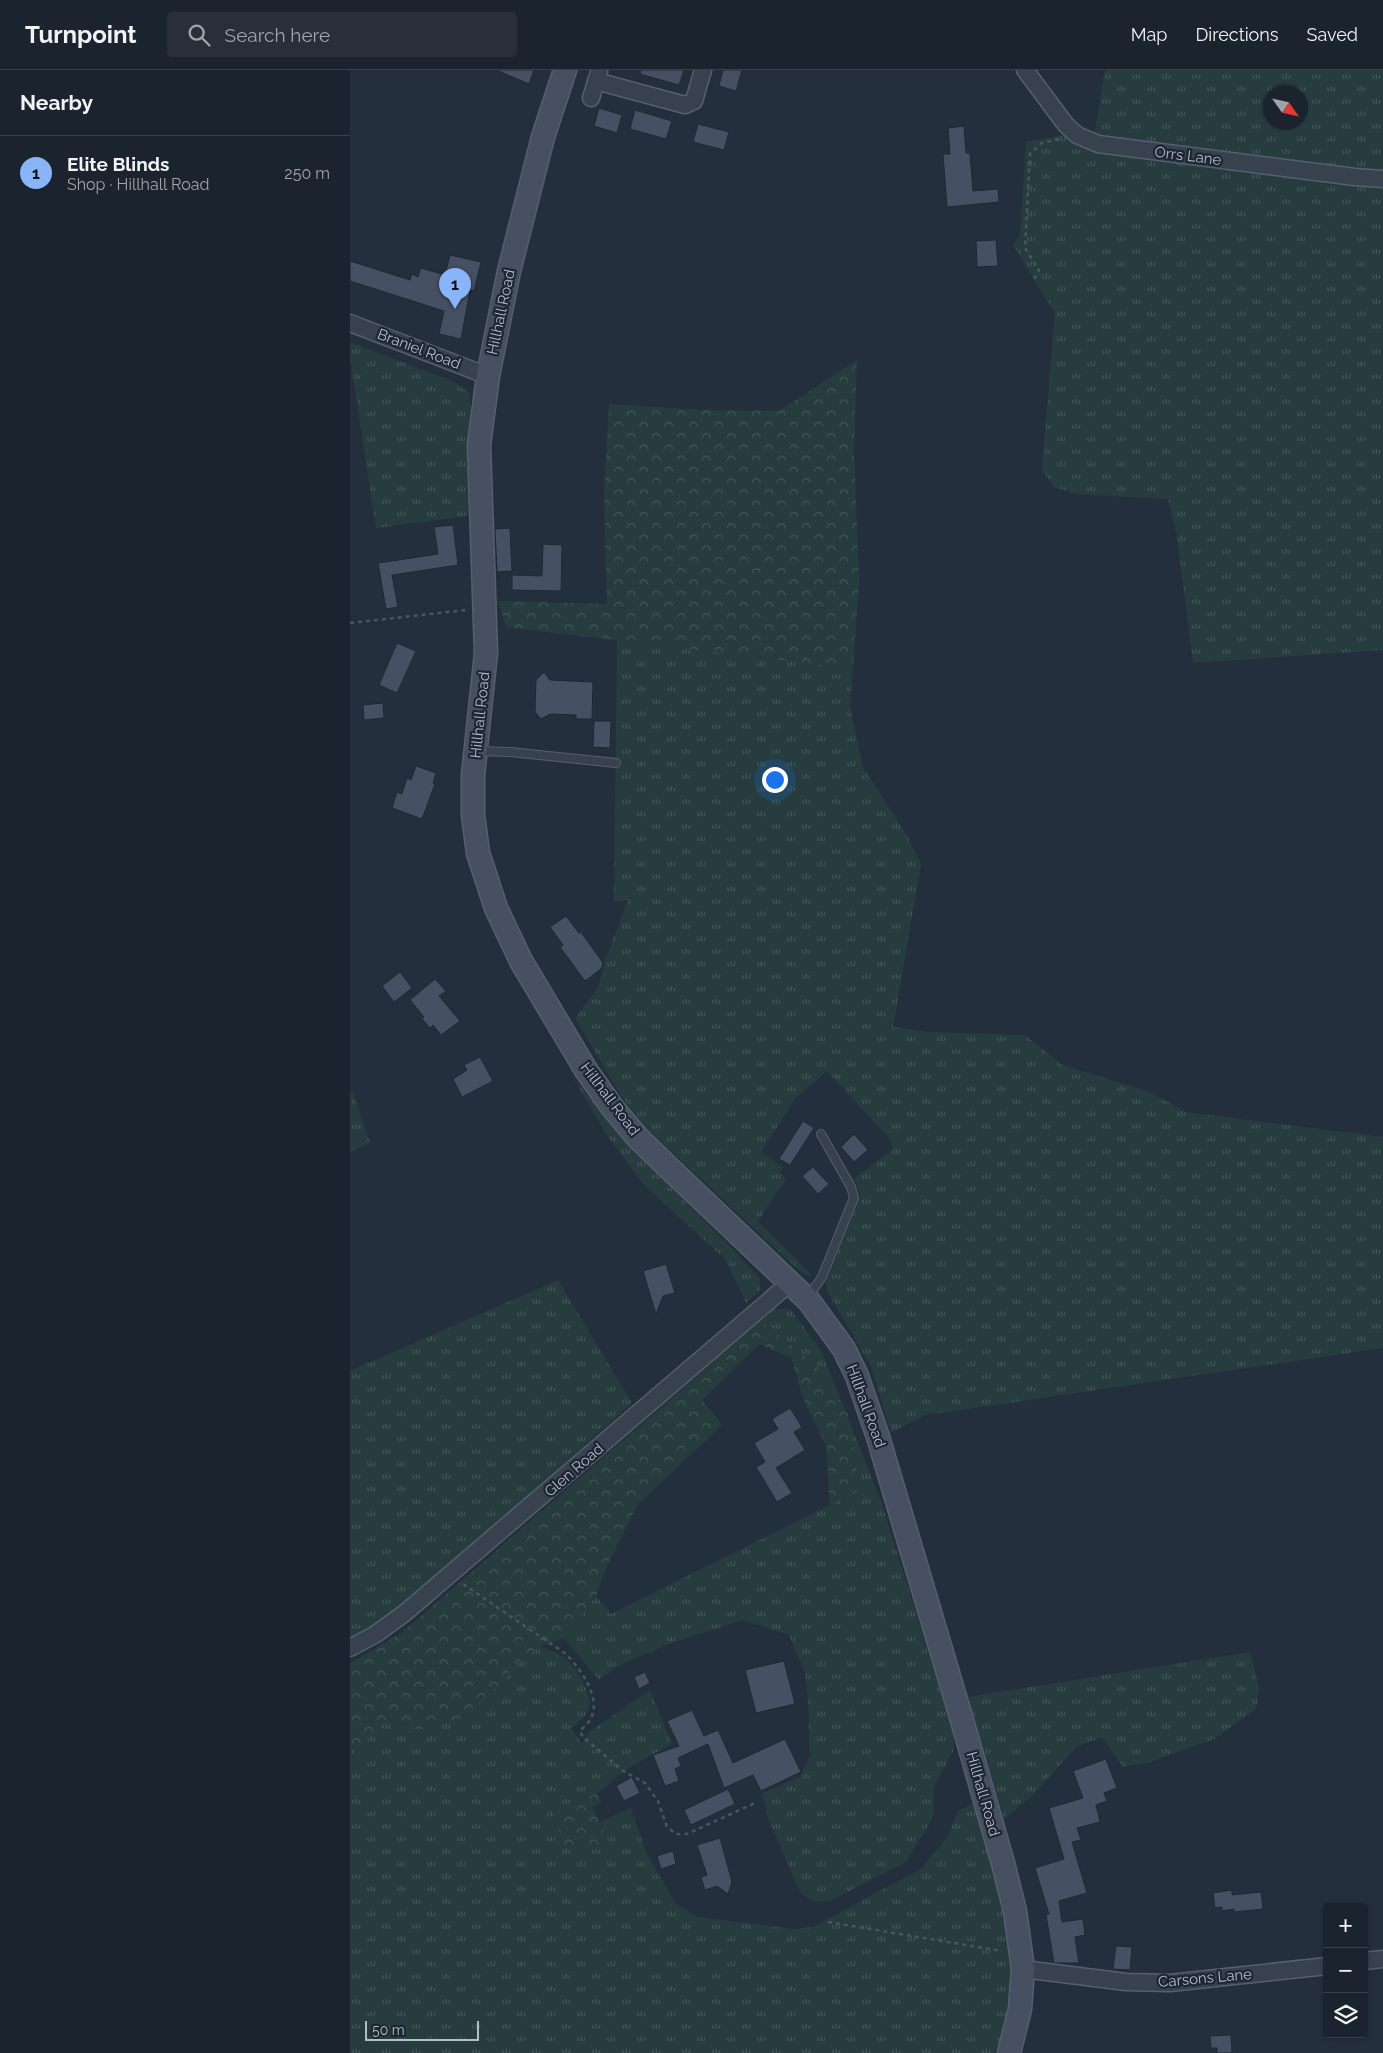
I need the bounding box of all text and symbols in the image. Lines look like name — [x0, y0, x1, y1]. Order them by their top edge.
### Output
search box — [167, 12, 517, 57]
text: Turnpoint — [25, 20, 137, 49]
icon: search — [185, 21, 213, 49]
text: Search here — [225, 24, 330, 46]
text: Map — [1131, 24, 1167, 45]
text: Directions — [1195, 24, 1279, 45]
text: Saved — [1307, 24, 1358, 45]
north arrow — [1263, 85, 1308, 130]
text: Nearby — [20, 90, 93, 115]
street label: Orrs Lane — [1154, 143, 1223, 169]
text: Elite Blinds — [67, 153, 169, 175]
text: 1 — [32, 164, 40, 183]
text: 250 m — [284, 164, 330, 183]
text: Shop · Hillhall Road — [67, 175, 209, 194]
pin: 1 — [439, 268, 471, 309]
street label: Hillhall Road — [483, 268, 519, 356]
street label: Braniel Road — [375, 325, 463, 373]
street label: Hillhall Road — [467, 671, 493, 759]
your location — [762, 767, 788, 793]
street label: Hillhall Road — [577, 1059, 643, 1139]
street label: Hillhall Road — [843, 1362, 889, 1450]
street label: Glen Road — [541, 1440, 607, 1500]
street label: Hillhall Road — [962, 1750, 1004, 1838]
map controls — [1323, 1903, 1368, 2038]
button: + — [1323, 1903, 1368, 1948]
button: − — [1323, 1948, 1368, 1993]
street label: Carsons Lane — [1157, 1965, 1253, 1991]
button: layers — [1323, 1993, 1368, 2038]
scale bar — [365, 2018, 479, 2041]
text: 50 m — [372, 2022, 405, 2038]

